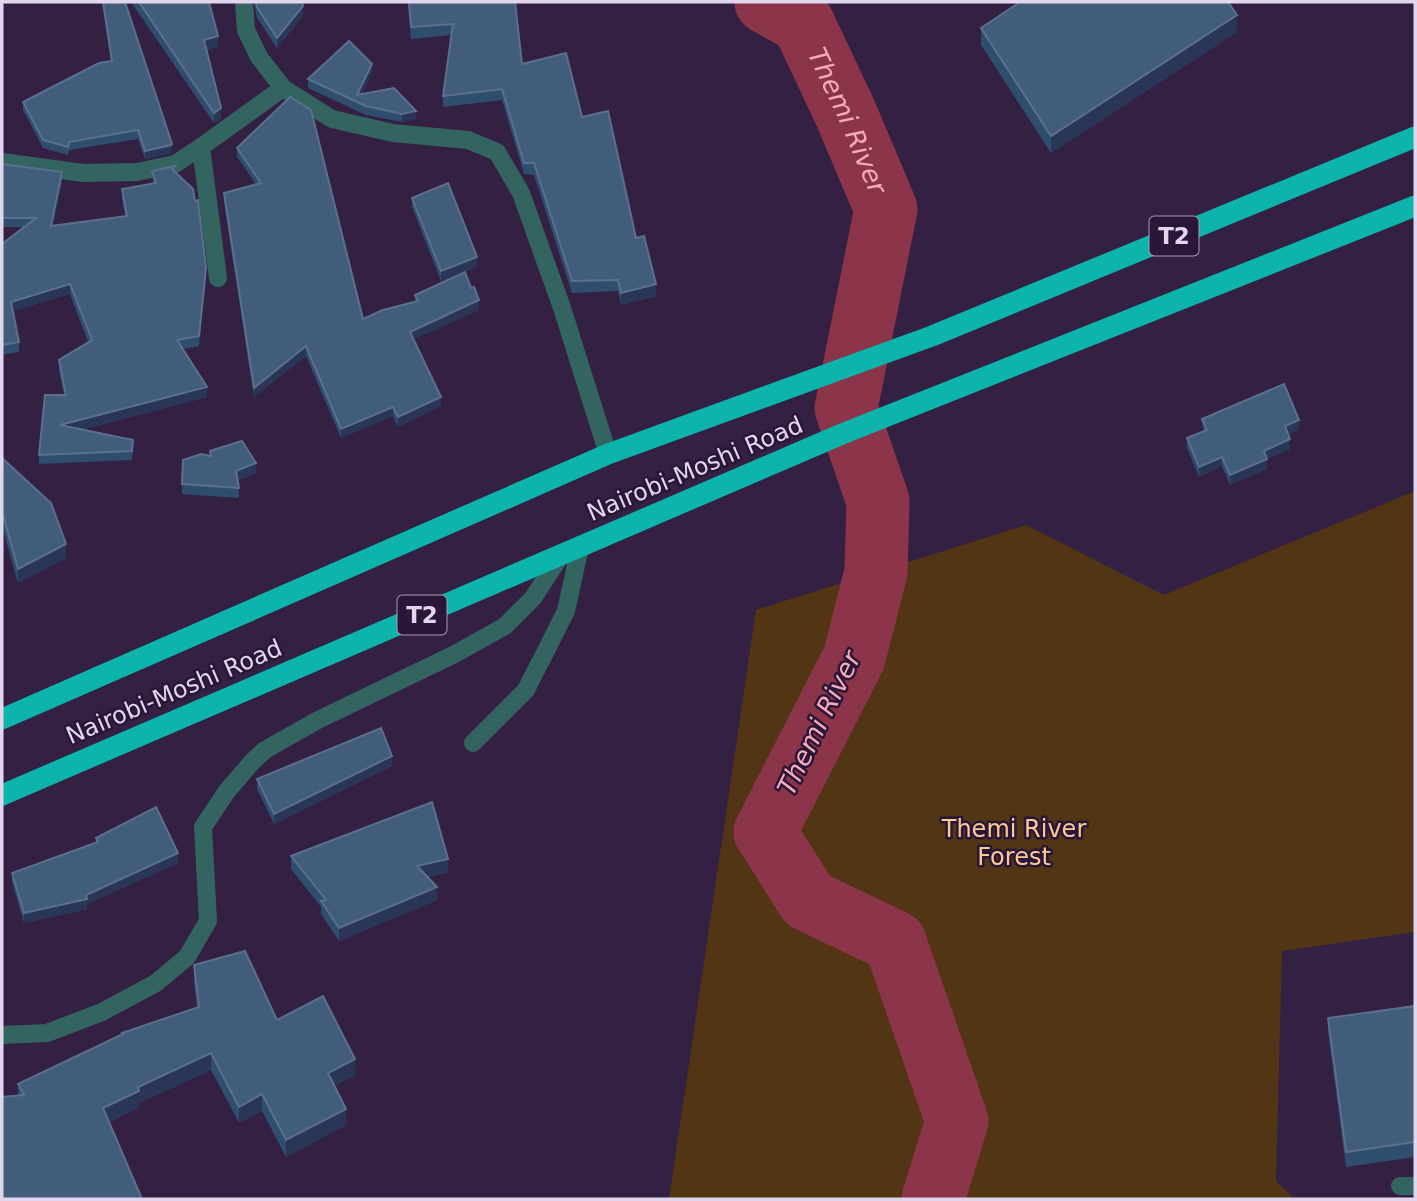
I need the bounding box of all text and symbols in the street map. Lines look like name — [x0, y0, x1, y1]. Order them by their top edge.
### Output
water label: Themi River — [802, 43, 894, 200]
road number: T2 — [1150, 216, 1198, 256]
street label: Nairobi-Moshi Road — [583, 411, 807, 527]
road number: T2 — [398, 596, 446, 635]
street label: Nairobi-Moshi Road — [62, 634, 286, 750]
water label: Themi River — [771, 644, 868, 800]
park label: Themi River Forest — [941, 815, 1086, 871]

